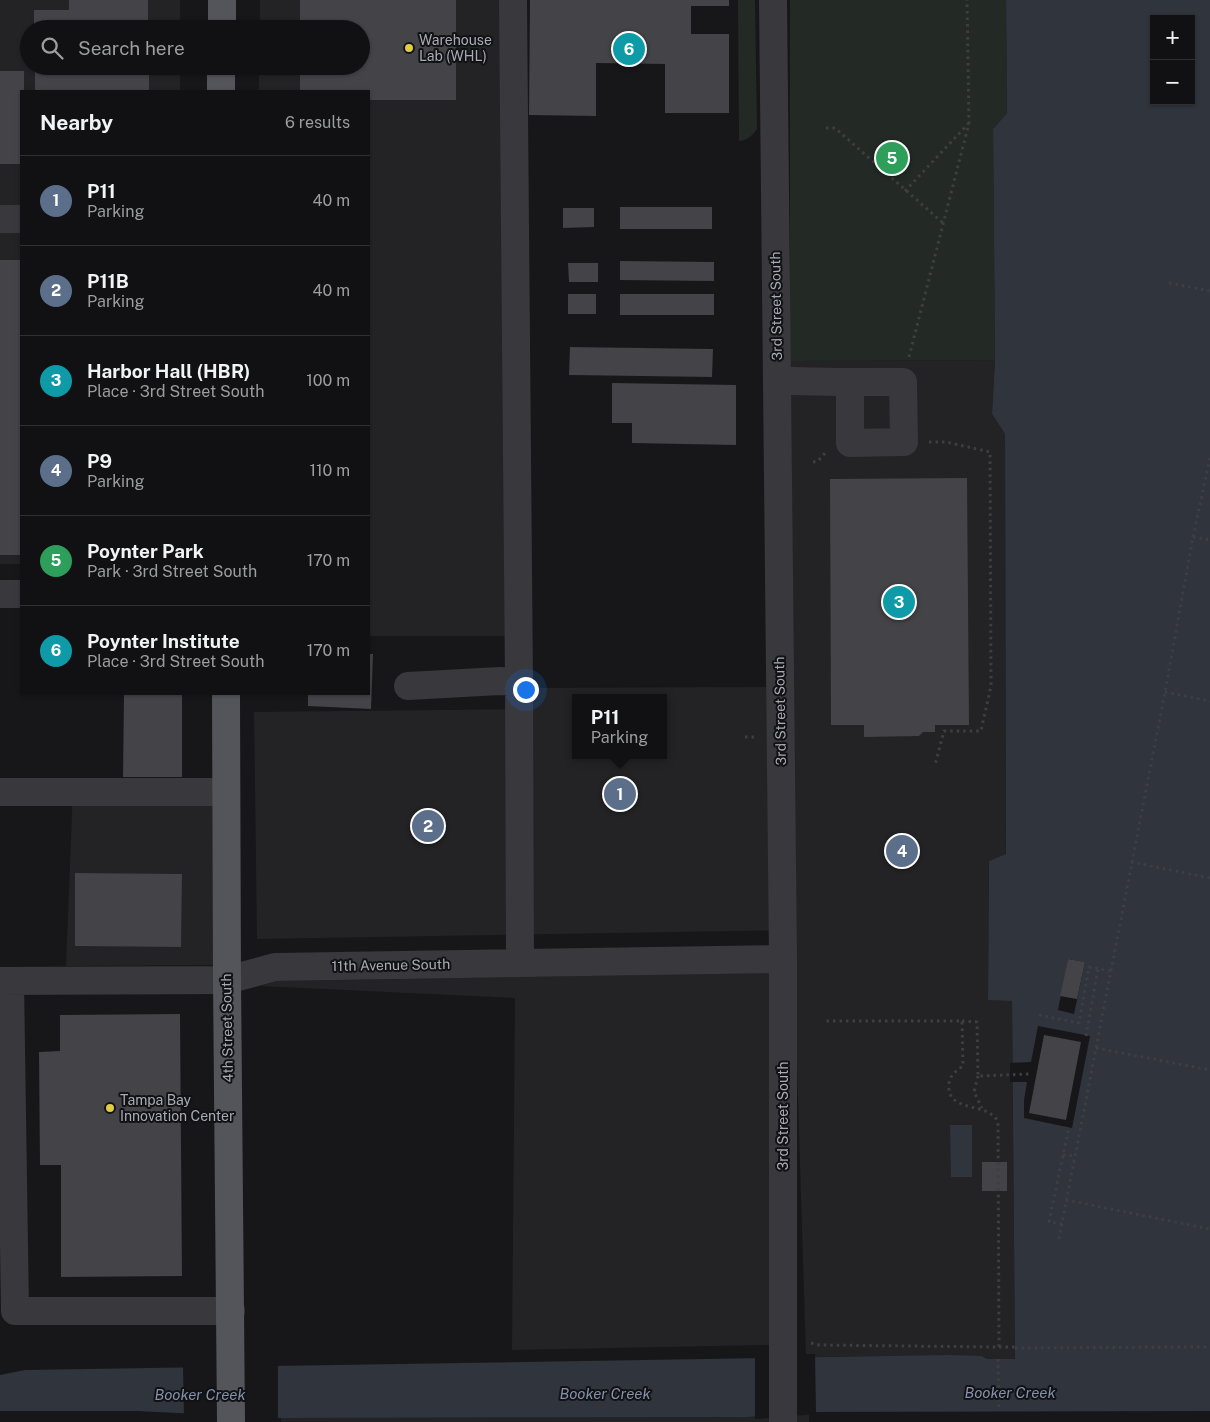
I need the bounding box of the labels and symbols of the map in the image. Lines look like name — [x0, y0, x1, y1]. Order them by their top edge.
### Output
pin: 6 — [613, 30, 645, 68]
place label: Warehouse Lab (WHL) — [419, 32, 492, 64]
marker: Warehouse Lab (WHL) — [403, 42, 415, 54]
pin: 5 — [876, 139, 908, 177]
street label: 3rd Street South — [767, 251, 785, 361]
pin: 3 — [883, 583, 915, 621]
street label: 3rd Street South — [771, 656, 789, 766]
your location — [513, 677, 539, 703]
pin: 1 — [604, 775, 636, 813]
pin: 2 — [412, 807, 444, 845]
pin: 4 — [886, 832, 918, 870]
street label: 11th Avenue South — [332, 956, 450, 974]
street label: 4th Street South — [218, 973, 236, 1083]
street label: 3rd Street South — [775, 1061, 791, 1171]
place label: Tampa Bay Innovation Center — [120, 1092, 235, 1124]
marker: Tampa Bay Innovation Center — [104, 1102, 116, 1114]
water label: Booker Creek — [964, 1384, 1056, 1401]
water label: Booker Creek — [559, 1385, 651, 1402]
water label: Booker Creek — [154, 1386, 246, 1403]

